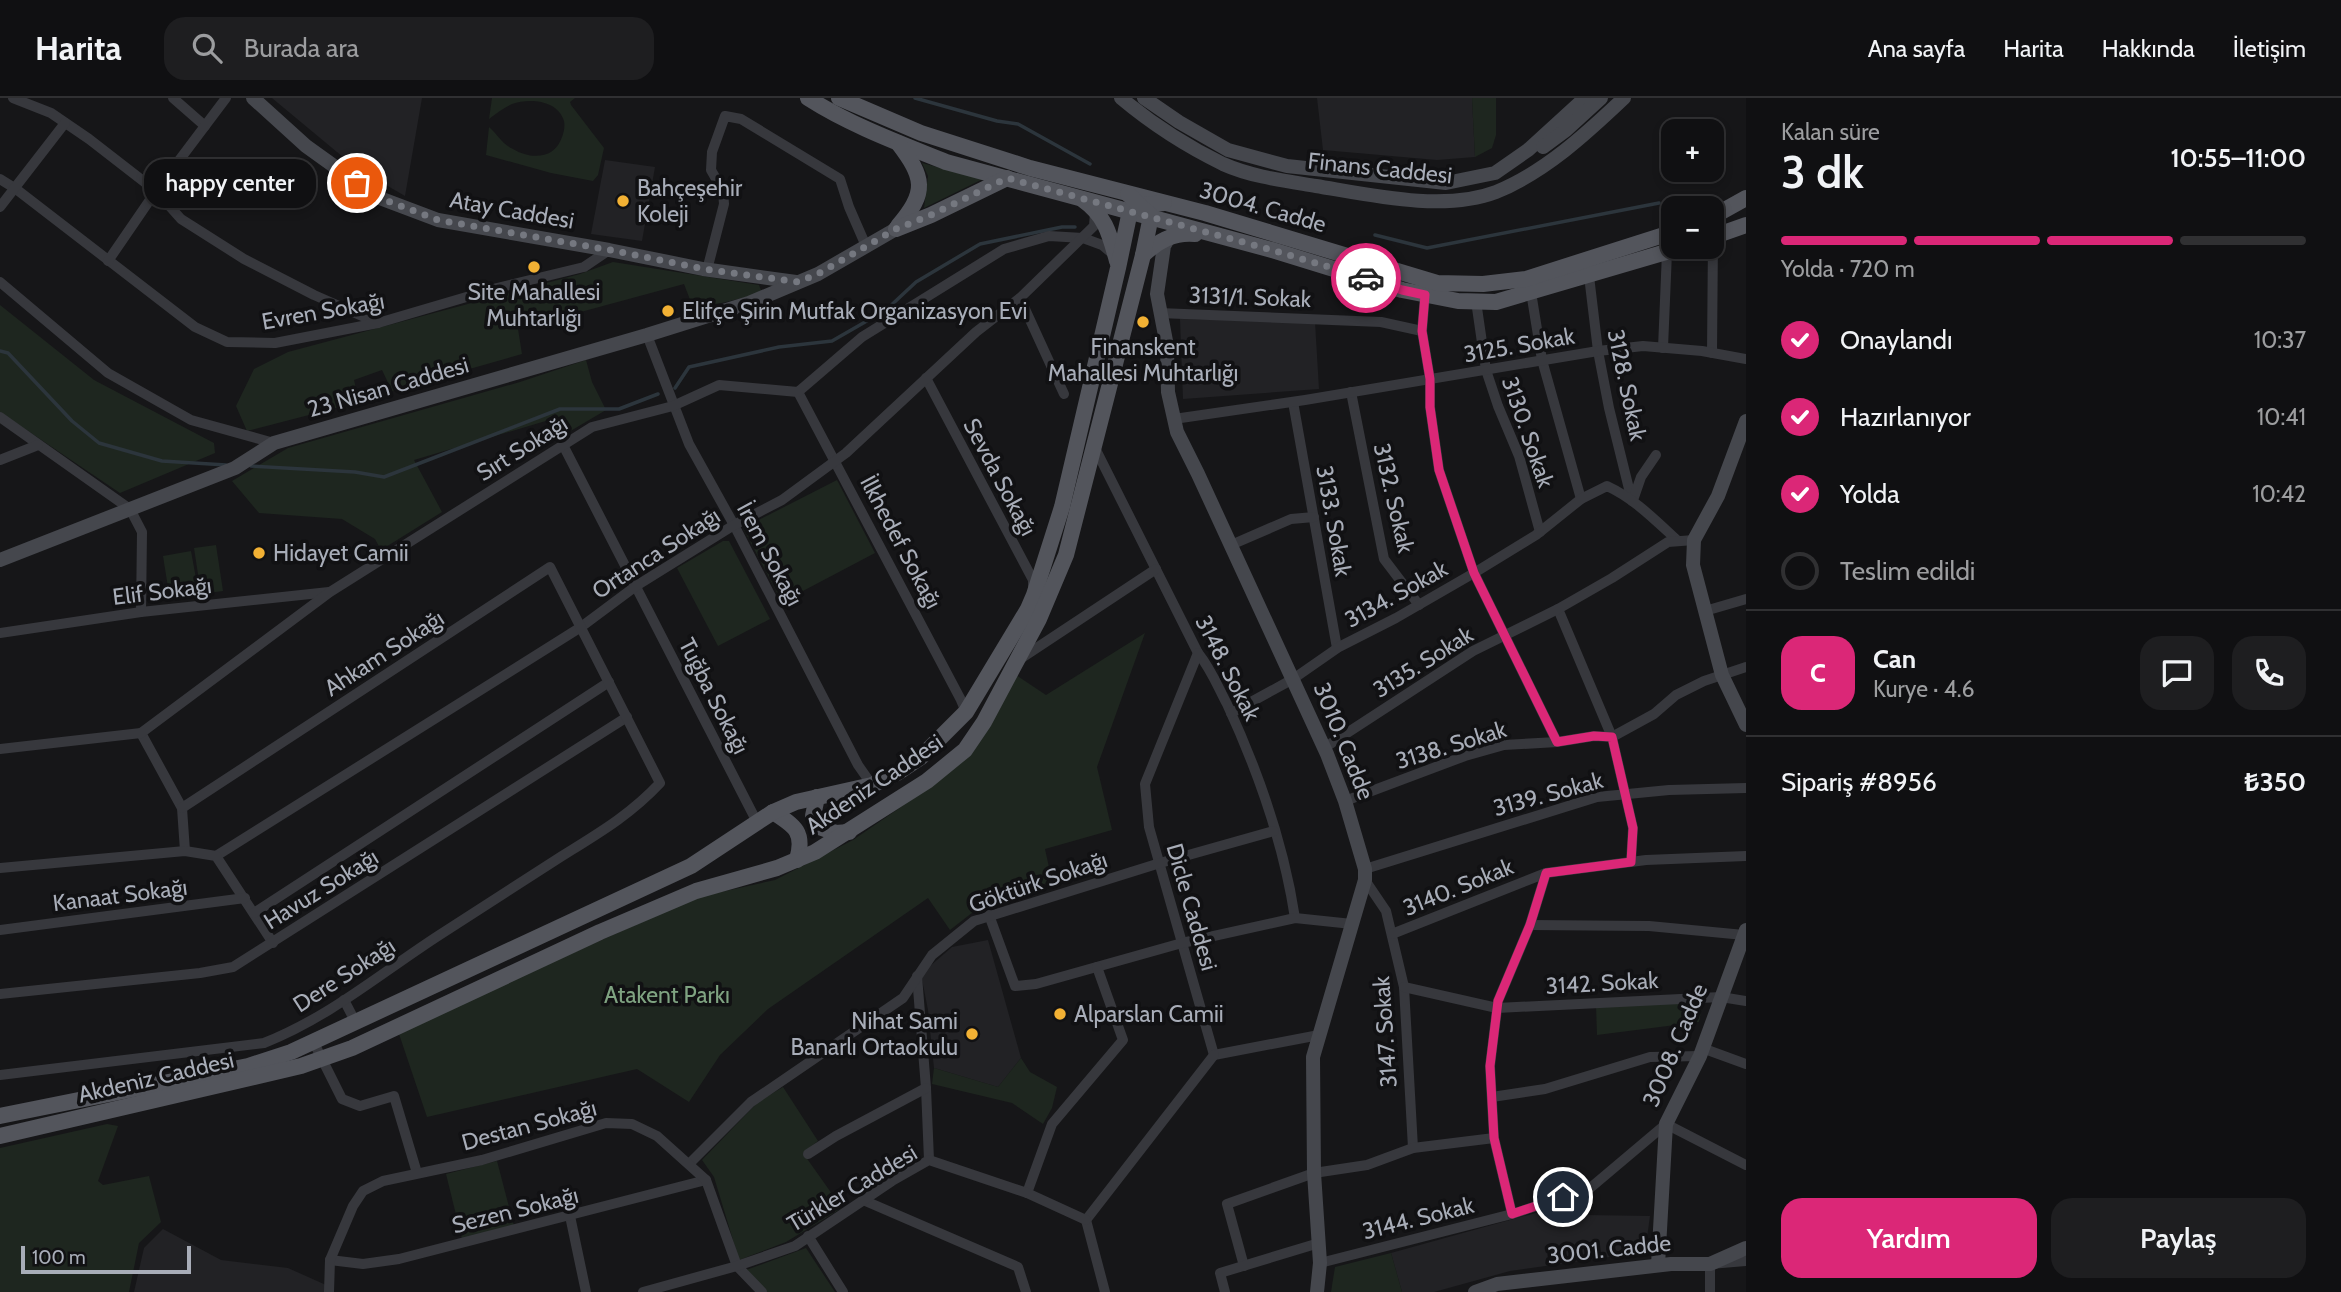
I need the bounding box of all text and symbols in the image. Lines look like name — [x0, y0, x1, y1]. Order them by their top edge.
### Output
search box — [164, 17, 654, 80]
text: Harita — [35, 28, 122, 68]
icon: search — [188, 29, 226, 67]
text: Burada ara — [244, 32, 359, 64]
text: Ana sayfa — [1868, 34, 1965, 63]
text: Harita — [2003, 34, 2064, 63]
text: Hakkında — [2102, 34, 2195, 63]
text: İletişim — [2233, 34, 2306, 63]
text: Kalan süre — [1781, 118, 1880, 146]
map controls — [1661, 119, 1724, 259]
button: + — [1661, 119, 1724, 182]
text: 10:55–11:00 — [2170, 142, 2306, 174]
text: 3 dk — [1781, 144, 1864, 200]
street label: Finans Caddesi — [1306, 146, 1454, 190]
pin — [327, 153, 387, 213]
callout: happy center — [144, 158, 315, 208]
icon: bag — [338, 164, 376, 202]
text: happy center — [166, 169, 294, 197]
place label: Bahçeşehir Koleji — [637, 174, 743, 228]
street label: 3004. Cadde — [1197, 176, 1330, 238]
street label: Atay Caddesi — [448, 185, 576, 235]
marker: Bahçeşehir Koleji — [615, 193, 631, 209]
button: − — [1661, 196, 1724, 259]
courier — [1331, 243, 1401, 313]
text: Yolda · 720 m — [1781, 255, 1915, 283]
marker: Site Mahallesi Muhtarlığı — [526, 259, 542, 275]
icon: car — [1347, 259, 1385, 297]
place label: Site Mahallesi Muhtarlığı — [468, 278, 600, 332]
street label: 3131/1. Sokak — [1188, 281, 1312, 313]
street label: Evren Sokağı — [259, 286, 387, 336]
place label: Elifçe Şirin Mutfak Organizasyon Evi — [682, 297, 1027, 325]
marker: Elifçe Şirin Mutfak Organizasyon Evi — [660, 303, 676, 319]
marker: Finanskent Mahallesi Muhtarlığı — [1135, 314, 1151, 330]
street label: 3125. Sokak — [1461, 321, 1577, 369]
icon: check — [1781, 321, 1819, 359]
text: Onaylandı — [1840, 324, 1953, 356]
text: 10:37 — [2254, 326, 2306, 354]
street label: 3128. Sokak — [1602, 327, 1653, 444]
place label: Finanskent Mahallesi Muhtarlığı — [1048, 333, 1238, 387]
street label: 23 Nisan Caddesi — [304, 351, 472, 423]
street label: 3130. Sokak — [1496, 373, 1560, 492]
icon: check — [1781, 398, 1819, 436]
text: Hazırlanıyor — [1840, 401, 1971, 433]
text: 10:41 — [2257, 403, 2306, 431]
street label: Sırt Sokağı — [471, 409, 573, 487]
street label: Sevda Sokağı — [957, 414, 1043, 540]
street label: 3132. Sokak — [1368, 440, 1420, 556]
street label: 3133. Sokak — [1310, 463, 1358, 579]
street label: İlkhedef Sokağı — [854, 471, 948, 613]
icon: check — [1781, 475, 1819, 513]
text: Yolda — [1840, 478, 1900, 510]
text: 10:42 — [2252, 480, 2306, 508]
street label: İrem Sokağı — [731, 497, 809, 611]
street label: Ortanca Sokağı — [587, 501, 725, 605]
place label: Hidayet Camii — [273, 539, 409, 567]
marker: Hidayet Camii — [251, 545, 267, 561]
street label: 3134. Sokak — [1340, 554, 1453, 634]
text: Teslim edildi — [1840, 555, 1975, 587]
street label: Elif Sokağı — [111, 571, 213, 611]
street label: Ahkam Sokağı — [319, 604, 449, 702]
street label: 3148. Sokak — [1189, 611, 1267, 726]
street label: 3135. Sokak — [1368, 620, 1479, 704]
street label: Tuğba Sokağı — [673, 633, 755, 759]
button: chat — [2140, 636, 2214, 710]
button: phone — [2232, 636, 2306, 710]
text: Can — [1873, 643, 1916, 675]
text: C — [1810, 657, 1826, 689]
text: Kurye · 4.6 — [1873, 675, 1975, 703]
street label: 3010. Cadde — [1308, 678, 1380, 804]
street label: 3138. Sokak — [1392, 715, 1510, 775]
street label: Akdeniz Caddesi — [800, 728, 948, 840]
street label: 3139. Sokak — [1490, 766, 1607, 822]
text: Sipariş #8956 — [1781, 766, 1937, 798]
text: ₺350 — [2244, 766, 2306, 798]
street label: Dicle Caddesi — [1160, 840, 1224, 974]
street label: Havuz Sokağı — [259, 843, 383, 935]
street label: Göktürk Sokağı — [965, 845, 1111, 919]
street label: 3140. Sokak — [1399, 852, 1518, 922]
street label: Kanaat Sokağı — [51, 873, 189, 917]
street label: Dere Sokağı — [288, 932, 400, 1018]
street label: 3142. Sokak — [1545, 966, 1660, 1000]
street label: 3147. Sokak — [1367, 975, 1403, 1089]
street label: 3008. Cadde — [1637, 979, 1714, 1111]
park label: Atakent Parkı — [604, 981, 730, 1009]
place label: Alparslan Camii — [1074, 1000, 1224, 1028]
marker: Alparslan Camii — [1052, 1006, 1068, 1022]
place label: Nihat Sami Banarlı Ortaokulu — [790, 1007, 958, 1061]
marker: Nihat Sami Banarlı Ortaokulu — [964, 1026, 980, 1042]
street label: Akdeniz Caddesi — [75, 1045, 237, 1109]
street label: Destan Sokağı — [459, 1094, 599, 1156]
street label: Türkler Caddesi — [782, 1138, 922, 1238]
pin — [1533, 1167, 1593, 1227]
icon: home — [1544, 1178, 1582, 1216]
street label: Sezen Sokağı — [449, 1181, 581, 1239]
street label: 3144. Sokak — [1359, 1190, 1477, 1245]
button: Yardım — [1781, 1198, 2037, 1278]
button: Paylaş — [2051, 1198, 2306, 1278]
street label: 3001. Cadde — [1546, 1229, 1673, 1269]
scale bar — [21, 1243, 191, 1275]
text: 100 m — [32, 1246, 86, 1269]

